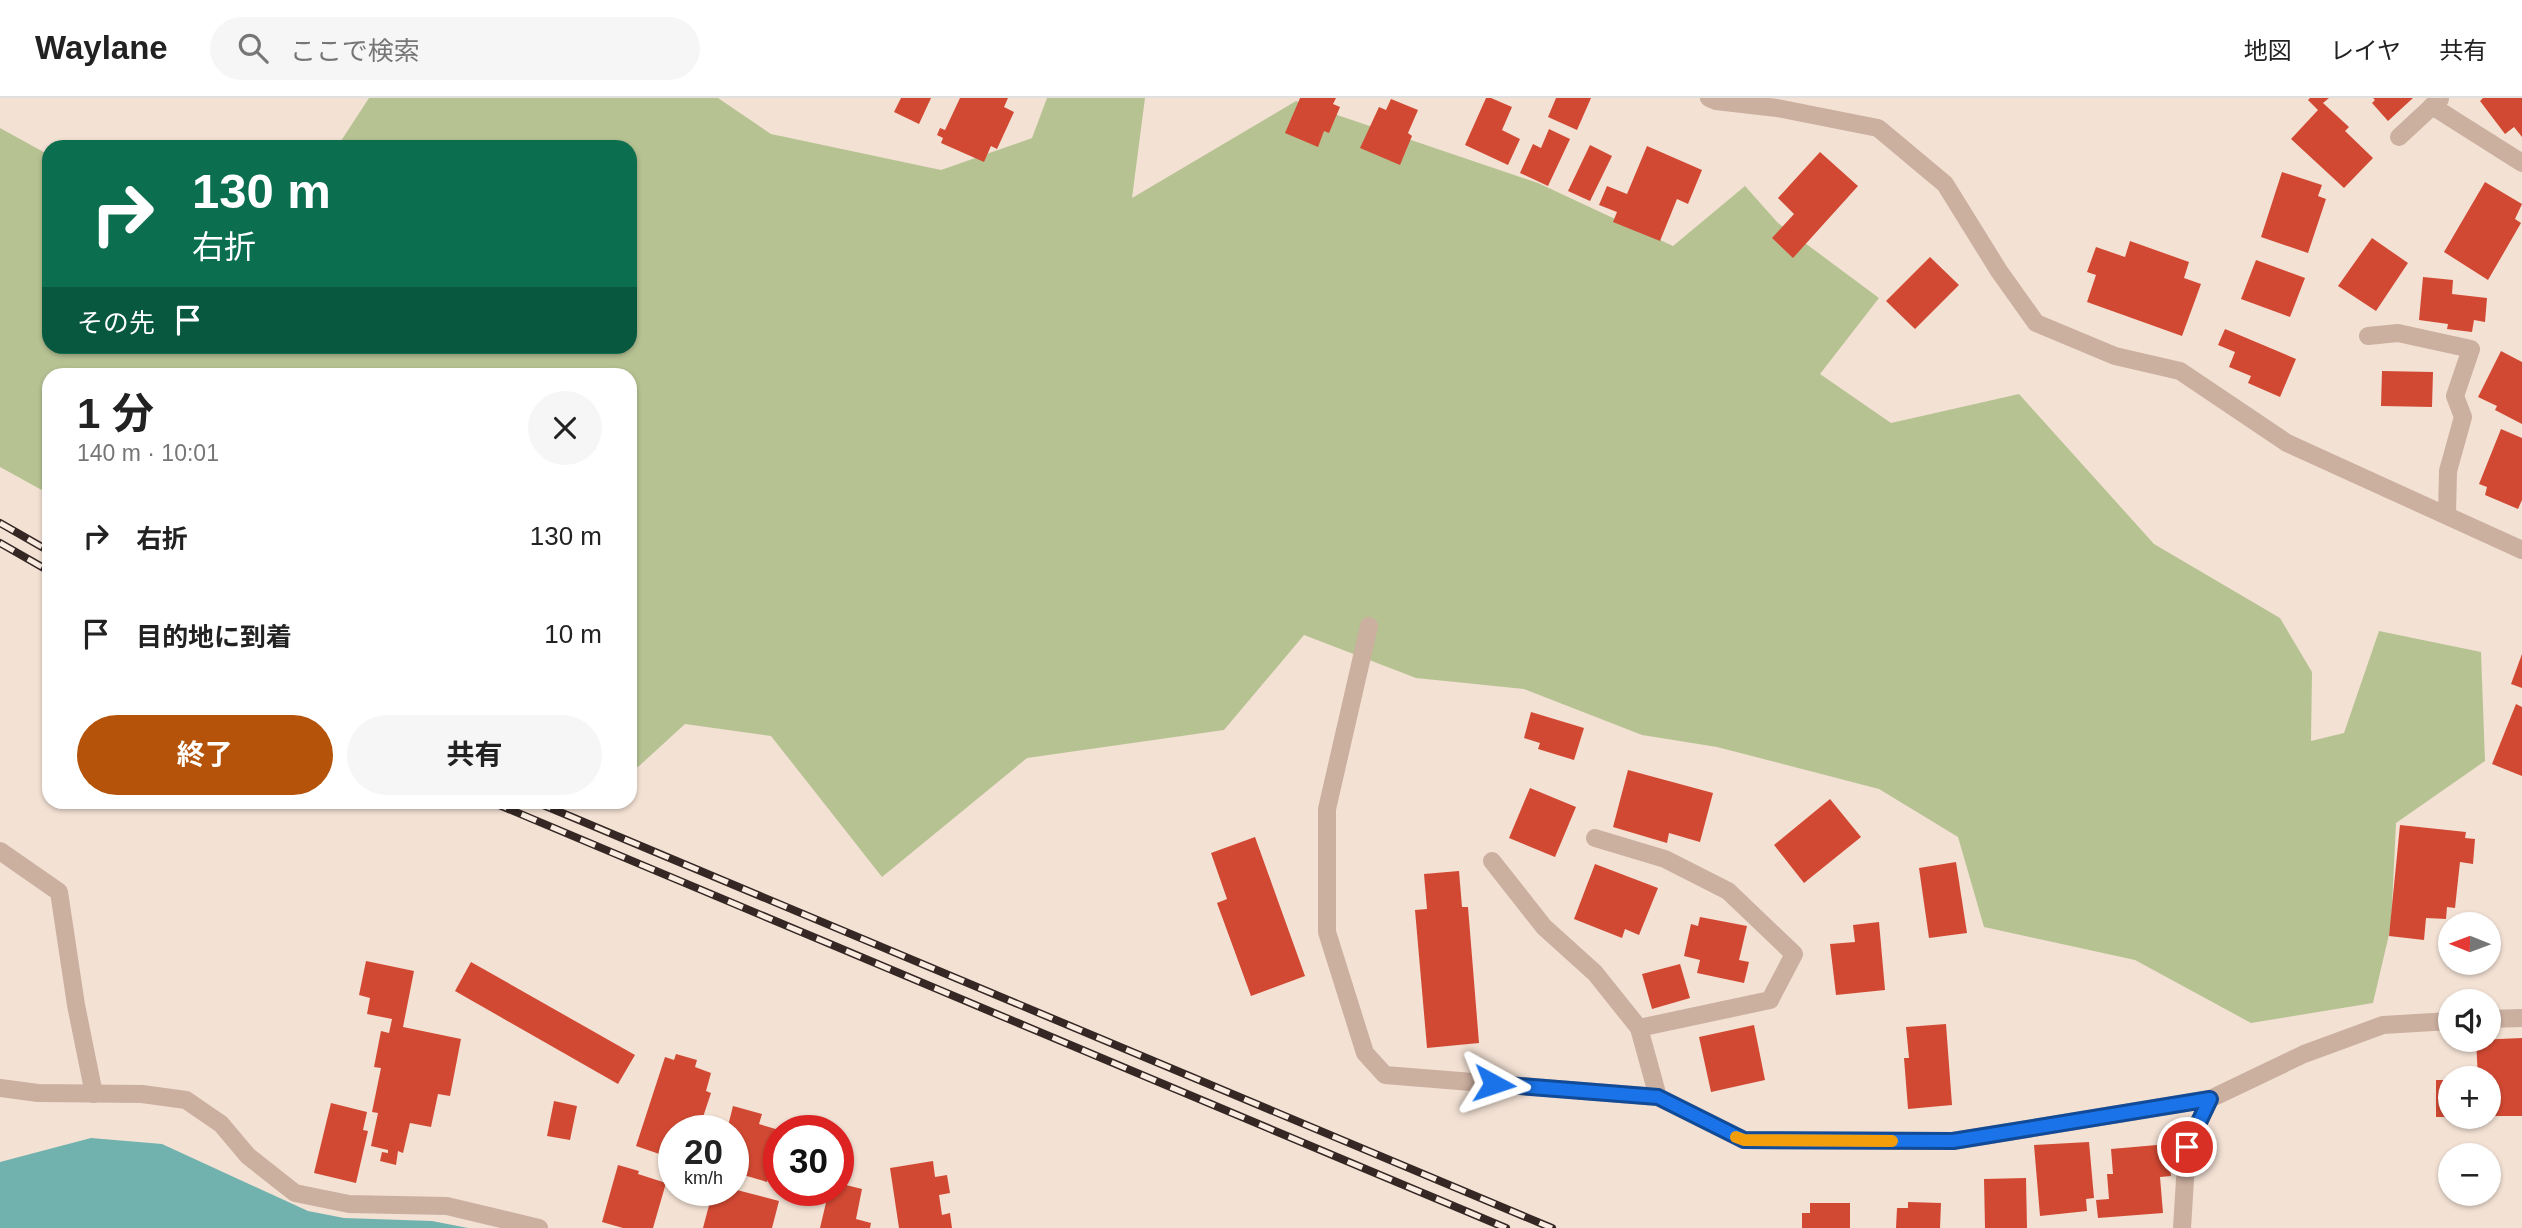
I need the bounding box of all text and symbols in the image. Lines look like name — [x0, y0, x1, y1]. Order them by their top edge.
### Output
search box — [210, 17, 700, 80]
text: Waylane — [35, 29, 168, 66]
icon: search — [234, 29, 272, 67]
text: ここで検索 — [290, 36, 420, 66]
text: 地図 — [2244, 37, 2292, 64]
text: レイヤ — [2330, 37, 2401, 64]
text: 共有 — [2439, 37, 2487, 64]
text: 130 m — [192, 164, 331, 218]
icon: right — [77, 168, 168, 259]
text: 右折 — [192, 229, 256, 265]
icon: arrive — [169, 301, 207, 339]
text: その先 — [77, 308, 155, 338]
text: 1 分 — [77, 390, 154, 437]
button: close — [528, 391, 602, 465]
text: 140 m · 10:01 — [77, 440, 219, 466]
icon: right — [77, 517, 115, 555]
text: 130 m — [530, 521, 602, 551]
text: 右折 — [136, 524, 188, 554]
icon: arrive — [77, 615, 115, 653]
text: 10 m — [544, 619, 602, 649]
text: 目的地に到着 — [136, 622, 292, 652]
button: 終了 — [77, 715, 333, 795]
button: 共有 — [347, 715, 602, 795]
north arrow — [2438, 912, 2501, 975]
map controls — [2438, 912, 2501, 1206]
button: sound — [2438, 989, 2501, 1052]
position arrow — [1457, 1047, 1531, 1121]
button: + — [2438, 1066, 2501, 1129]
speed limit sign: 30 — [763, 1115, 854, 1206]
pin — [2157, 1117, 2217, 1177]
icon: arrive — [2168, 1128, 2206, 1166]
text: 20 — [684, 1132, 723, 1171]
button: − — [2438, 1143, 2501, 1206]
text: km/h — [684, 1168, 723, 1188]

